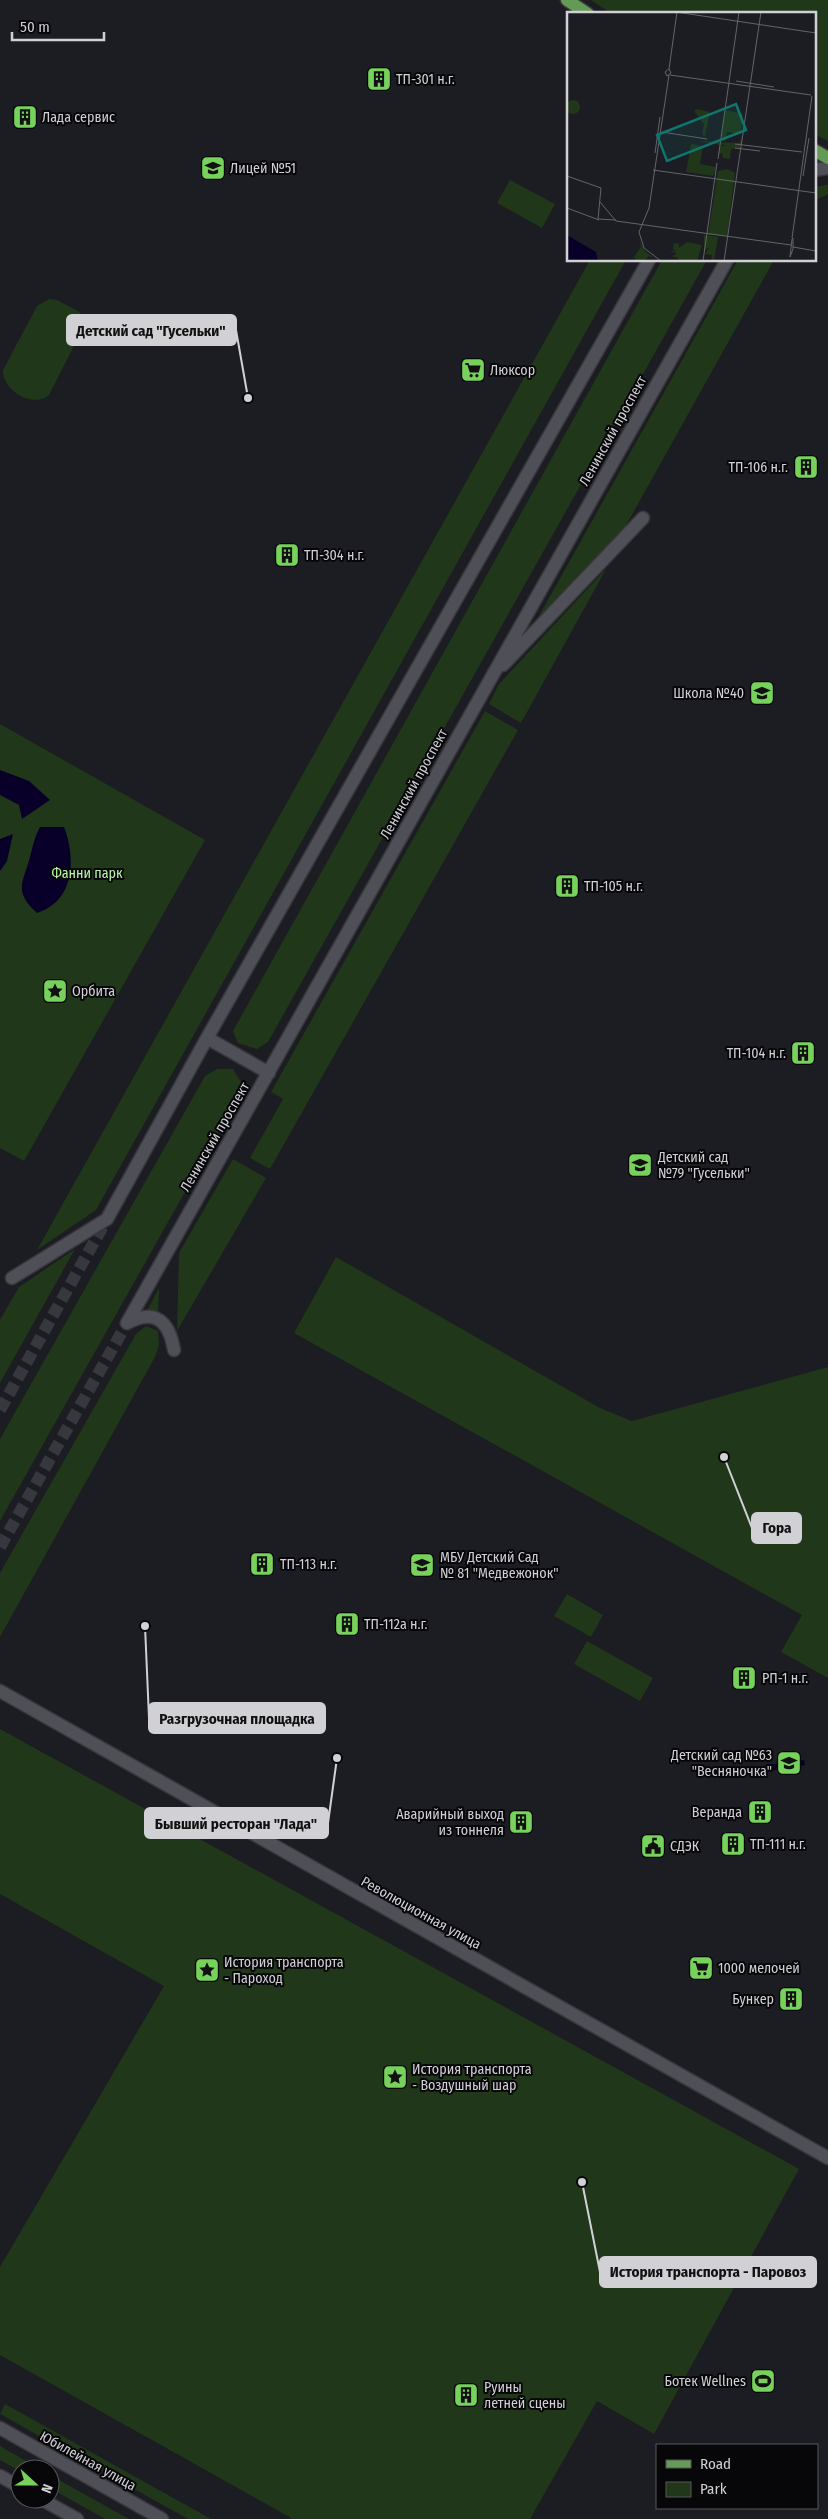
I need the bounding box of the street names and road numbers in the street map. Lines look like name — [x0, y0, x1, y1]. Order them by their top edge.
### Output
street label: Ленинский проспект — [576, 373, 650, 489]
street label: Ленинский проспект — [377, 726, 451, 842]
street label: Ленинский проспект — [177, 1079, 253, 1195]
street label: Революционная улица — [358, 1873, 484, 1953]
street label: Юбилейная улица — [37, 2428, 139, 2495]

